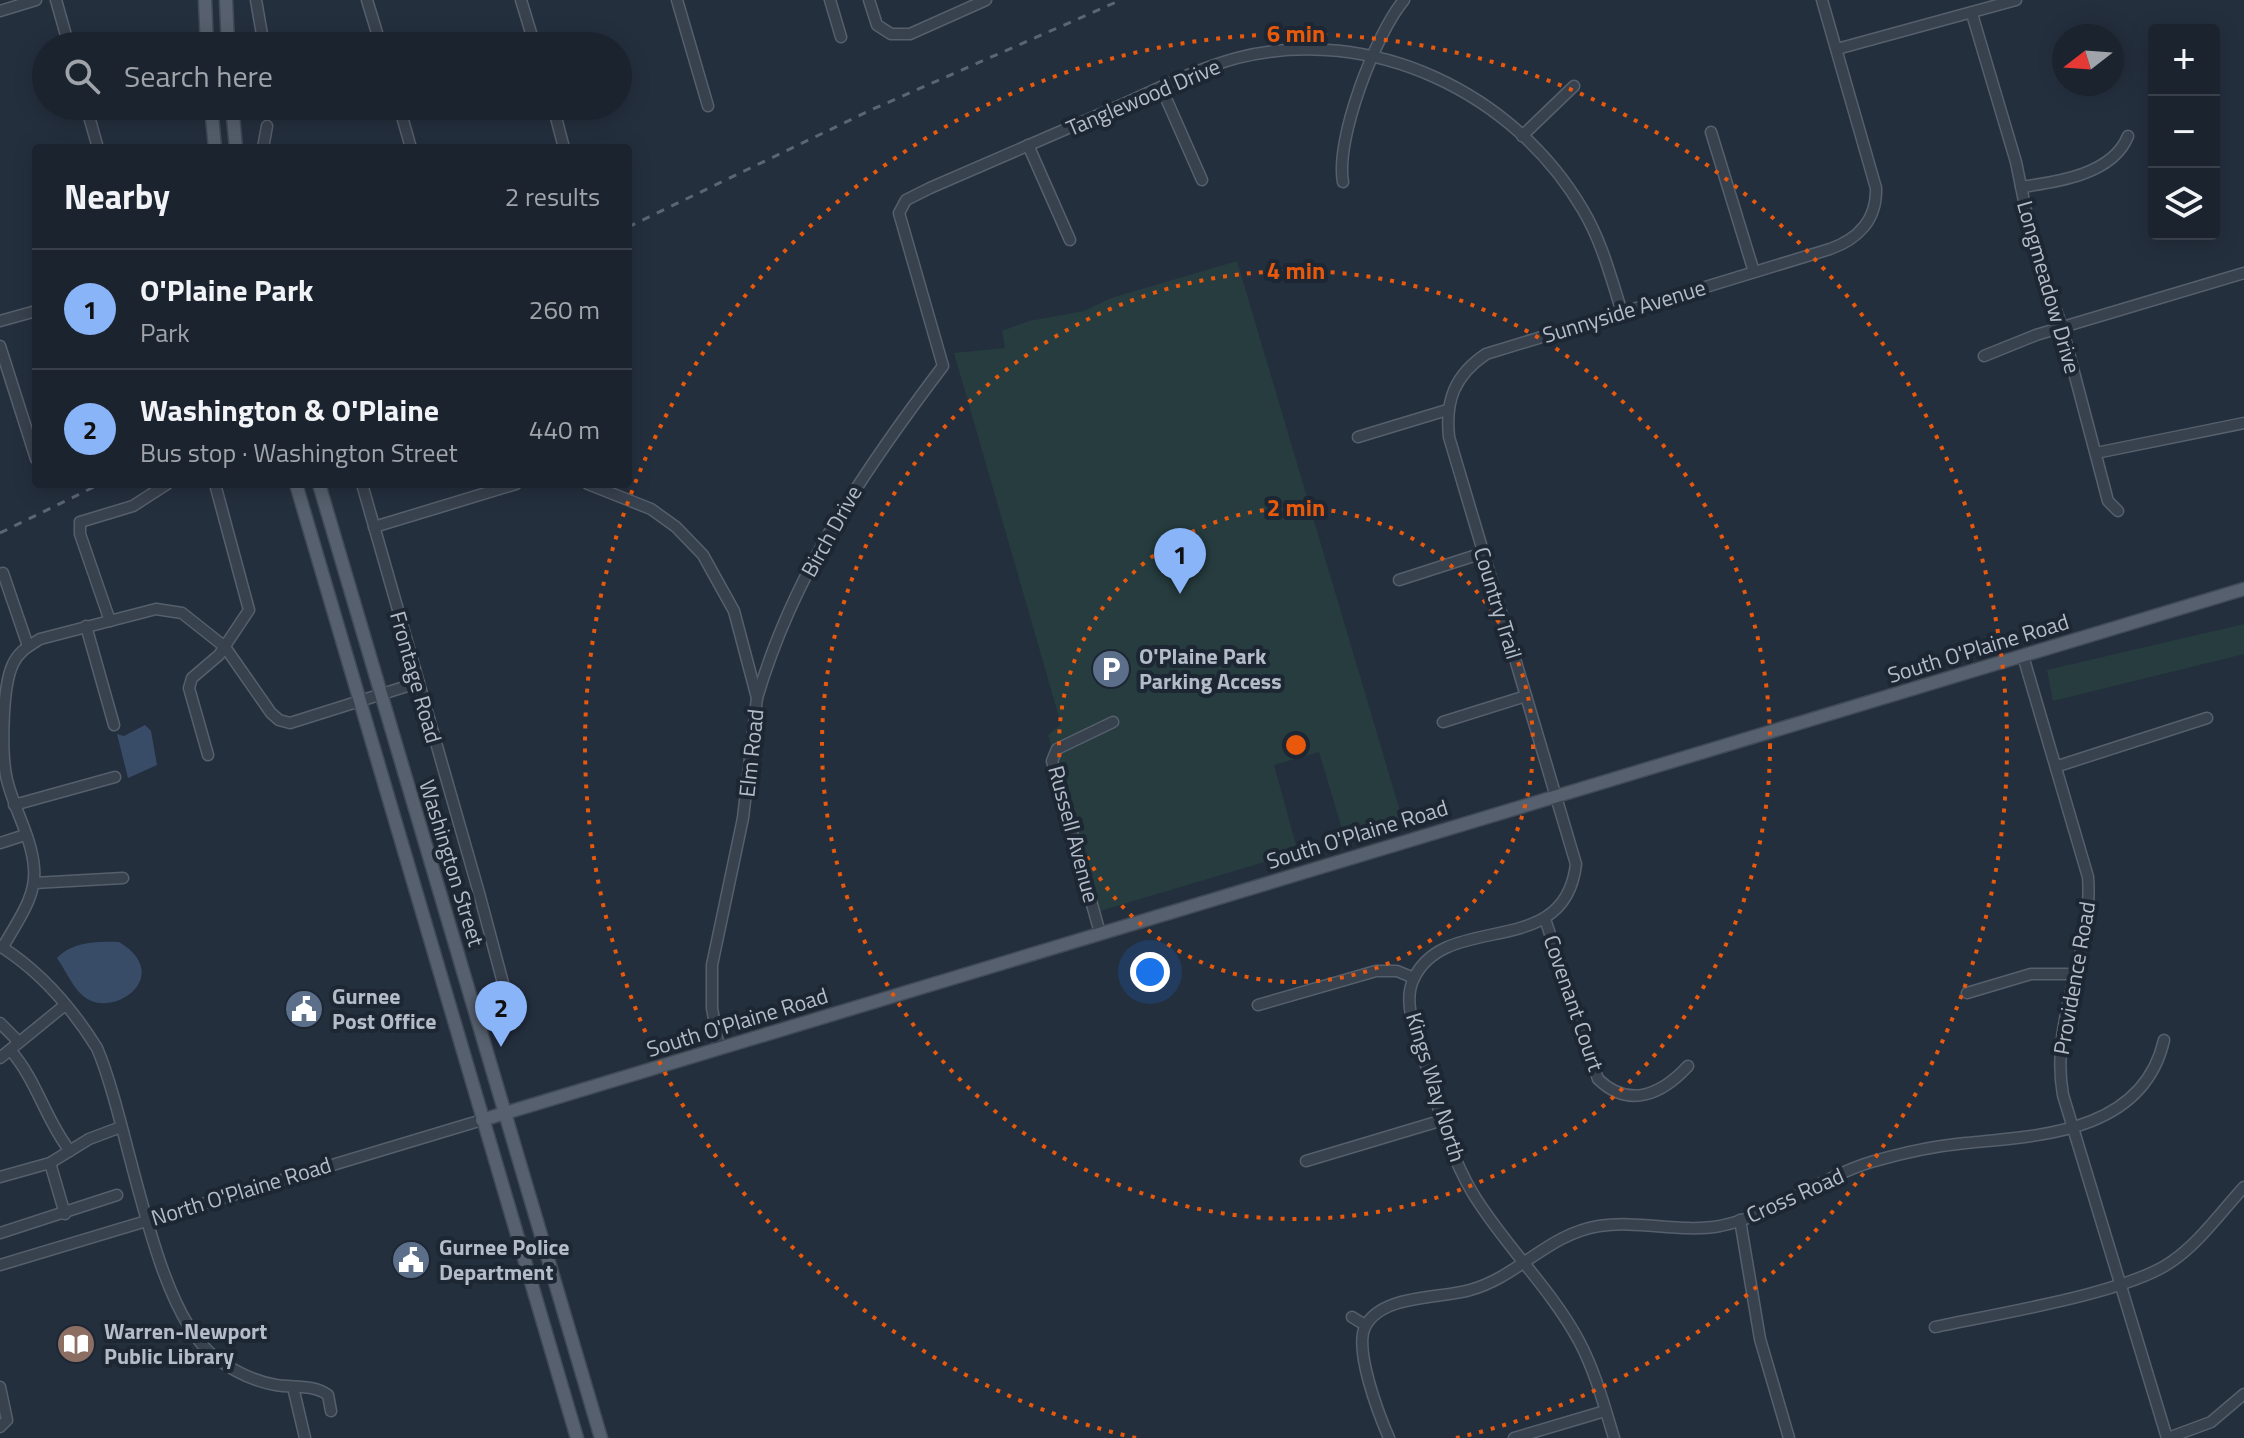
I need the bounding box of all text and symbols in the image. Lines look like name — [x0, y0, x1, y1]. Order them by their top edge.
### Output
text: 6 min — [1267, 15, 1325, 51]
north arrow — [2052, 24, 2124, 96]
map controls — [2148, 24, 2220, 240]
button: + — [2148, 24, 2220, 96]
search box — [32, 32, 632, 120]
street label: Tanglewood Drive — [1061, 49, 1225, 145]
text: Search here — [124, 53, 273, 99]
icon: search — [60, 54, 104, 98]
button: − — [2148, 96, 2220, 168]
button: layers — [2148, 168, 2220, 240]
text: Nearby — [64, 170, 170, 222]
text: 2 results — [505, 177, 600, 216]
street label: Longmeadow Drive — [2008, 196, 2090, 378]
text: 4 min — [1267, 252, 1325, 288]
text: O'Plaine Park — [140, 267, 314, 313]
street label: Sunnyside Avenue — [1538, 270, 1710, 352]
text: 1 — [83, 290, 97, 329]
text: 260 m — [529, 290, 600, 329]
text: Park — [140, 313, 190, 352]
text: Washington & O'Plaine — [140, 387, 439, 433]
text: 2 — [83, 410, 97, 449]
text: 440 m — [529, 410, 600, 449]
text: Bus stop · Washington Street — [140, 433, 458, 472]
street label: Birch Drive — [792, 479, 870, 583]
text: 2 min — [1267, 489, 1325, 525]
pin: 1 — [1154, 528, 1206, 594]
street label: Country Trail — [1465, 543, 1531, 663]
street label: South O'Plaine Road — [1883, 604, 2073, 692]
street label: Frontage Road — [381, 607, 451, 747]
place label: O'Plaine Park Parking Access — [1139, 639, 1282, 698]
parking icon: O'Plaine Park Parking Access — [1090, 648, 1132, 690]
street label: Elm Road — [729, 707, 773, 799]
centre of rings — [1282, 731, 1310, 759]
street label: Russell Avenue — [1039, 762, 1109, 906]
street label: Washington Street — [410, 775, 494, 951]
street label: South O'Plaine Road — [1262, 790, 1452, 878]
street label: Providence Road — [2044, 899, 2104, 1057]
street label: Covenant Court — [1535, 930, 1613, 1076]
your location — [1130, 952, 1170, 992]
street label: South O'Plaine Road — [642, 978, 832, 1066]
place label: Gurnee Post Office — [332, 979, 437, 1038]
pin: 2 — [475, 981, 527, 1047]
public building icon: Gurnee Post Office — [283, 988, 325, 1030]
street label: Kings Way North — [1397, 1008, 1475, 1166]
street label: North O'Plaine Road — [147, 1147, 335, 1235]
street label: Cross Road — [1741, 1158, 1849, 1232]
place label: Gurnee Police Department — [439, 1230, 569, 1289]
public building icon: Gurnee Police Department — [390, 1239, 432, 1281]
place label: Warren-Newport Public Library — [104, 1314, 267, 1373]
library icon: Warren-Newport Public Library — [55, 1323, 97, 1365]

